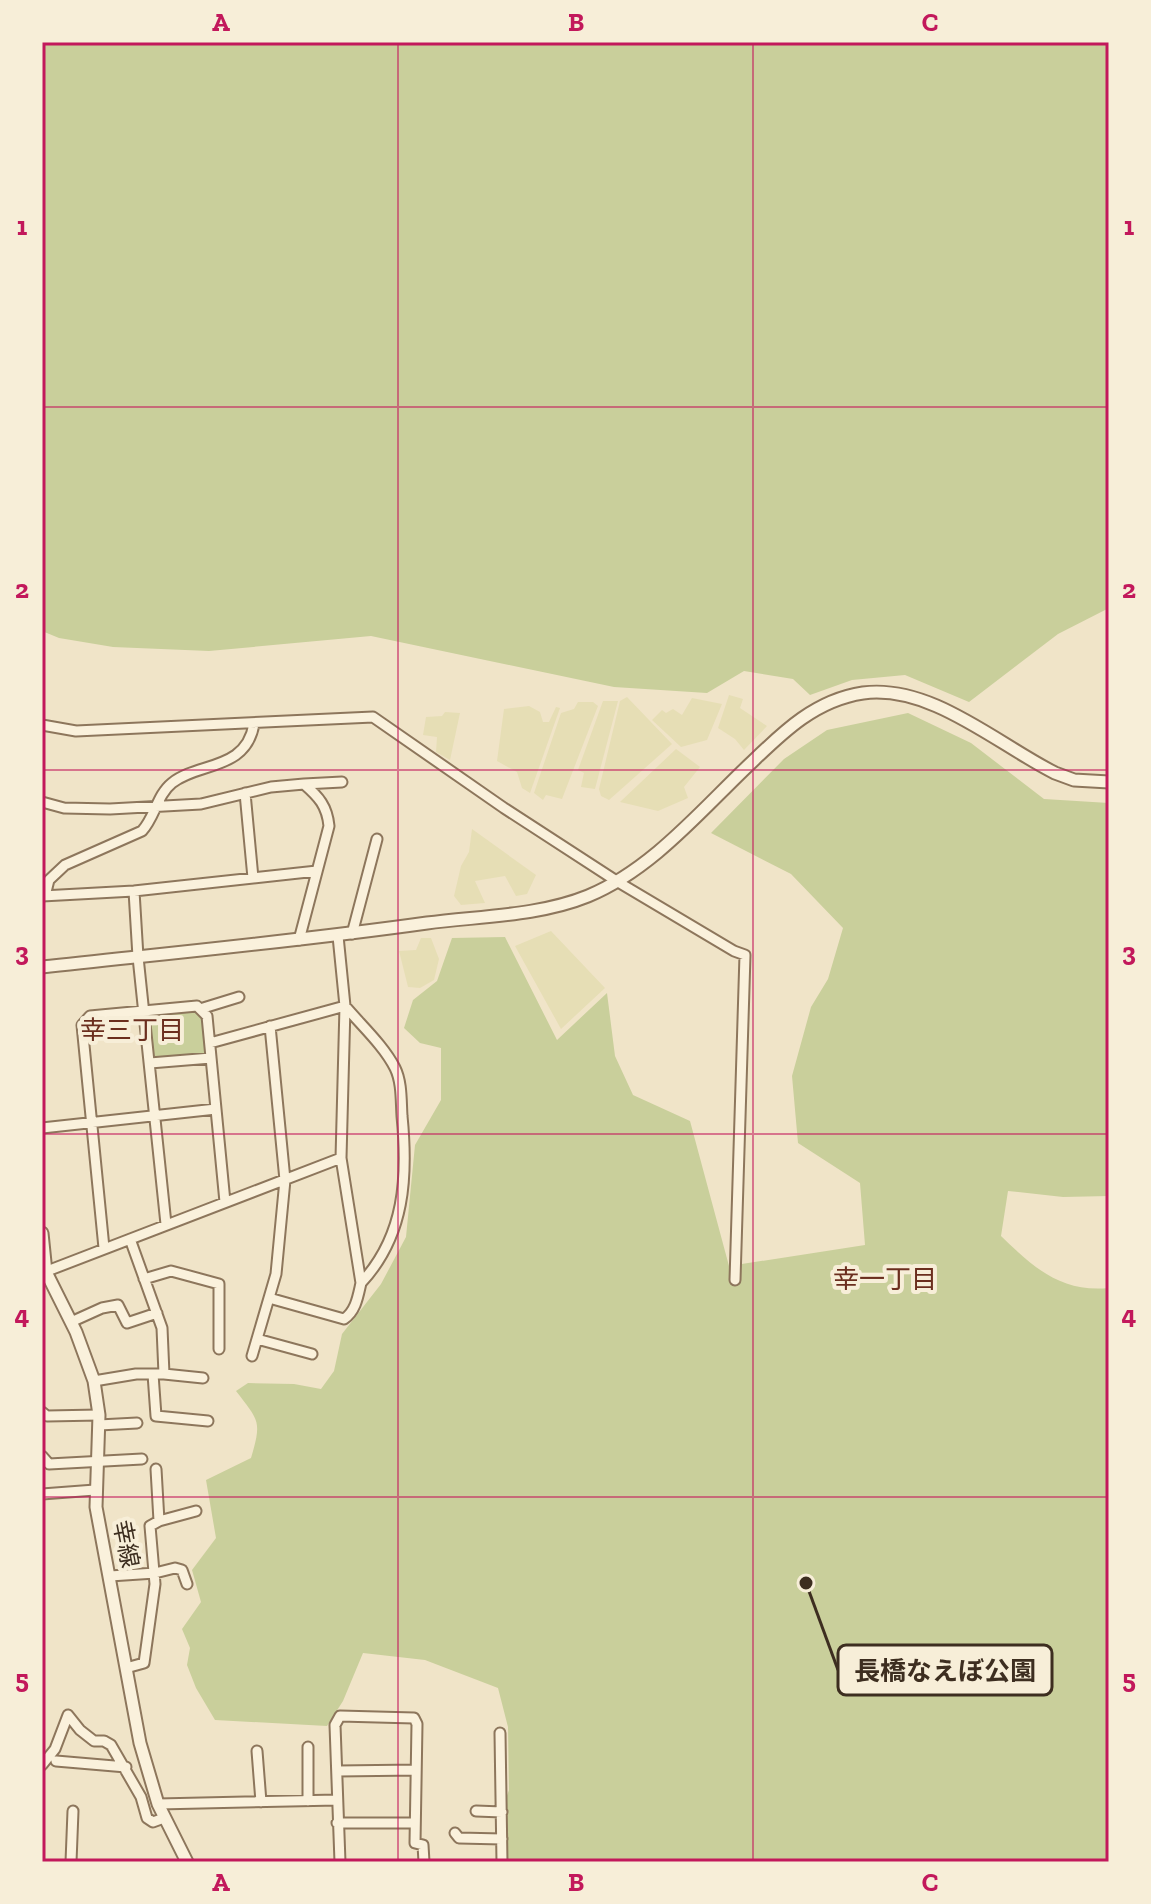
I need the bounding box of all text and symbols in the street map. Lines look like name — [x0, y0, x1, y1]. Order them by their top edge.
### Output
text: A — [212, 6, 230, 38]
text: B — [568, 6, 584, 38]
text: C — [922, 6, 938, 38]
text: 1 — [17, 210, 28, 242]
text: 1 — [1124, 210, 1135, 242]
text: 2 — [15, 573, 29, 605]
text: 2 — [1122, 573, 1136, 605]
text: 3 — [15, 936, 29, 968]
text: 3 — [1122, 936, 1136, 968]
district label: 幸三丁目 — [80, 1014, 184, 1046]
district label: 幸一丁目 — [833, 1263, 937, 1295]
text: 4 — [15, 1299, 30, 1331]
text: 4 — [1122, 1299, 1137, 1331]
street label: 幸線 — [108, 1518, 145, 1570]
callout: 長橋なえぼ公園 — [838, 1645, 1052, 1695]
text: 長橋なえぼ公園 — [854, 1655, 1036, 1687]
text: 5 — [15, 1663, 29, 1695]
text: 5 — [1122, 1663, 1136, 1695]
text: A — [212, 1866, 230, 1898]
text: B — [568, 1866, 584, 1898]
text: C — [922, 1866, 938, 1898]

